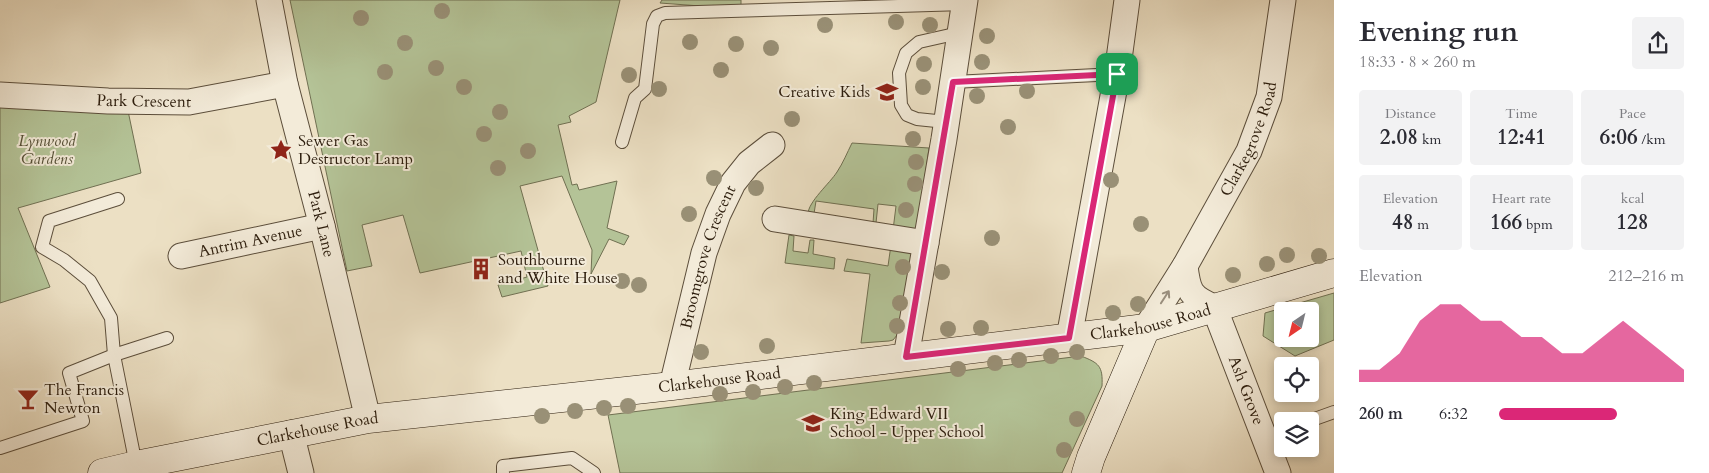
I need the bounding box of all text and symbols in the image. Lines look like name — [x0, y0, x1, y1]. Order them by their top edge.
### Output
text: Evening run — [1359, 13, 1518, 51]
button: share — [1632, 17, 1684, 69]
text: 18:33 · 8 × 260 m — [1359, 51, 1476, 73]
pin — [1096, 53, 1138, 95]
icon: arrive — [1103, 60, 1131, 88]
school or university icon: Creative Kids — [874, 79, 900, 105]
street label: Clarkegrove Road — [1215, 80, 1282, 200]
place label: Creative Kids — [778, 81, 870, 103]
street label: Park Crescent — [96, 89, 191, 113]
text: Distance — [1385, 104, 1436, 123]
text: Time — [1505, 104, 1538, 123]
text: Pace — [1619, 104, 1646, 123]
text: 2.08 — [1380, 123, 1418, 152]
text: 12:41 — [1497, 123, 1546, 152]
text: 6:06 — [1599, 123, 1638, 152]
park label: Lynwood Gardens — [18, 130, 77, 170]
place label: Sewer Gas Destructor Lamp — [298, 130, 413, 170]
text: km — [1418, 130, 1441, 149]
text: /km — [1638, 130, 1666, 149]
place icon: Sewer Gas Destructor Lamp — [268, 137, 294, 163]
street label: Broomgrove Crescent — [675, 181, 741, 331]
street label: Park Lane — [302, 188, 340, 259]
text: Elevation — [1383, 189, 1438, 208]
text: Heart rate — [1492, 189, 1551, 208]
text: kcal — [1621, 189, 1644, 208]
text: 48 — [1392, 208, 1413, 237]
text: 166 — [1490, 208, 1522, 237]
text: 128 — [1616, 208, 1649, 237]
text: m — [1413, 215, 1429, 234]
text: bpm — [1522, 215, 1553, 234]
street label: Antrim Avenue — [197, 219, 304, 263]
place label: Southbourne and White House — [498, 249, 618, 289]
building icon: Southbourne and White House — [468, 256, 494, 282]
text: Elevation — [1359, 265, 1423, 287]
text: 212–216 m — [1608, 265, 1684, 287]
one-way arrow — [1160, 290, 1170, 304]
street label: Clarkehouse Road — [1089, 299, 1214, 346]
north arrow — [1274, 302, 1319, 348]
map controls — [1274, 302, 1319, 457]
street label: Ash Grove — [1223, 353, 1270, 428]
button: locate — [1274, 357, 1319, 402]
street label: Clarkehouse Road — [657, 362, 782, 398]
place label: The Francis Newton — [44, 379, 124, 419]
bar icon: The Francis Newton — [15, 386, 41, 412]
place label: King Edward VII School - Upper School — [830, 403, 984, 443]
text: 260 m — [1359, 403, 1403, 425]
text: 6:32 — [1439, 403, 1468, 425]
street label: Clarkehouse Road — [255, 407, 380, 452]
school or university icon: King Edward VII School - Upper School — [800, 410, 826, 436]
button: layers — [1274, 412, 1319, 457]

